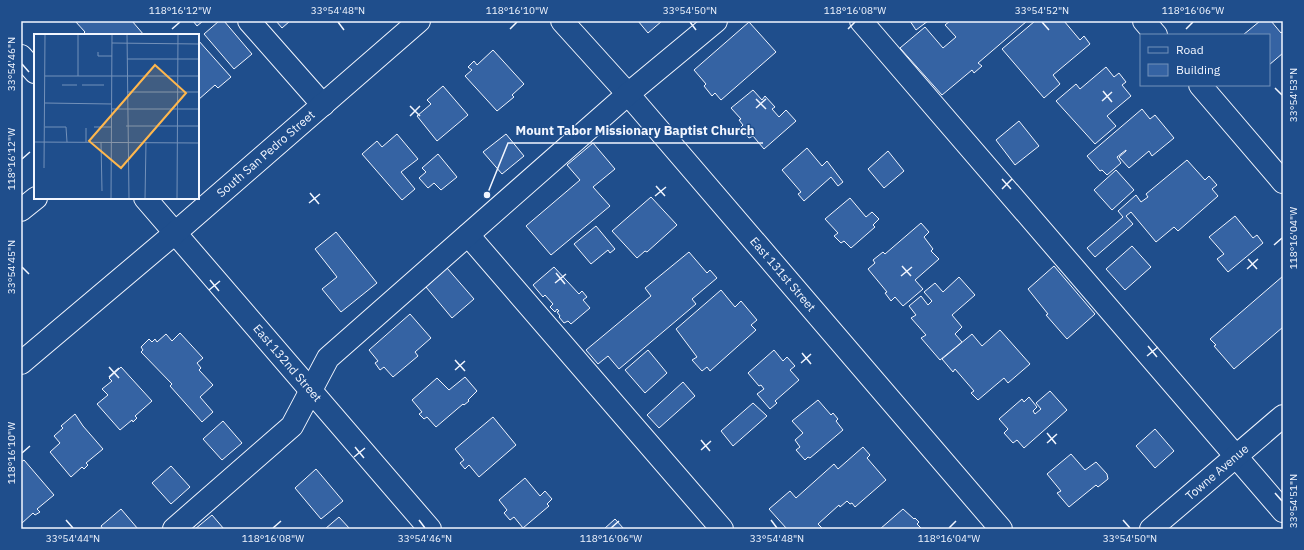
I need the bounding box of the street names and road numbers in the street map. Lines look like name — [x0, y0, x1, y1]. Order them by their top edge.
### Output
street label: South San Pedro Street — [213, 107, 318, 200]
street label: East 131st Street — [747, 234, 819, 314]
street label: East 132nd Street — [250, 321, 325, 405]
street label: Towne Avenue — [1182, 441, 1252, 503]

